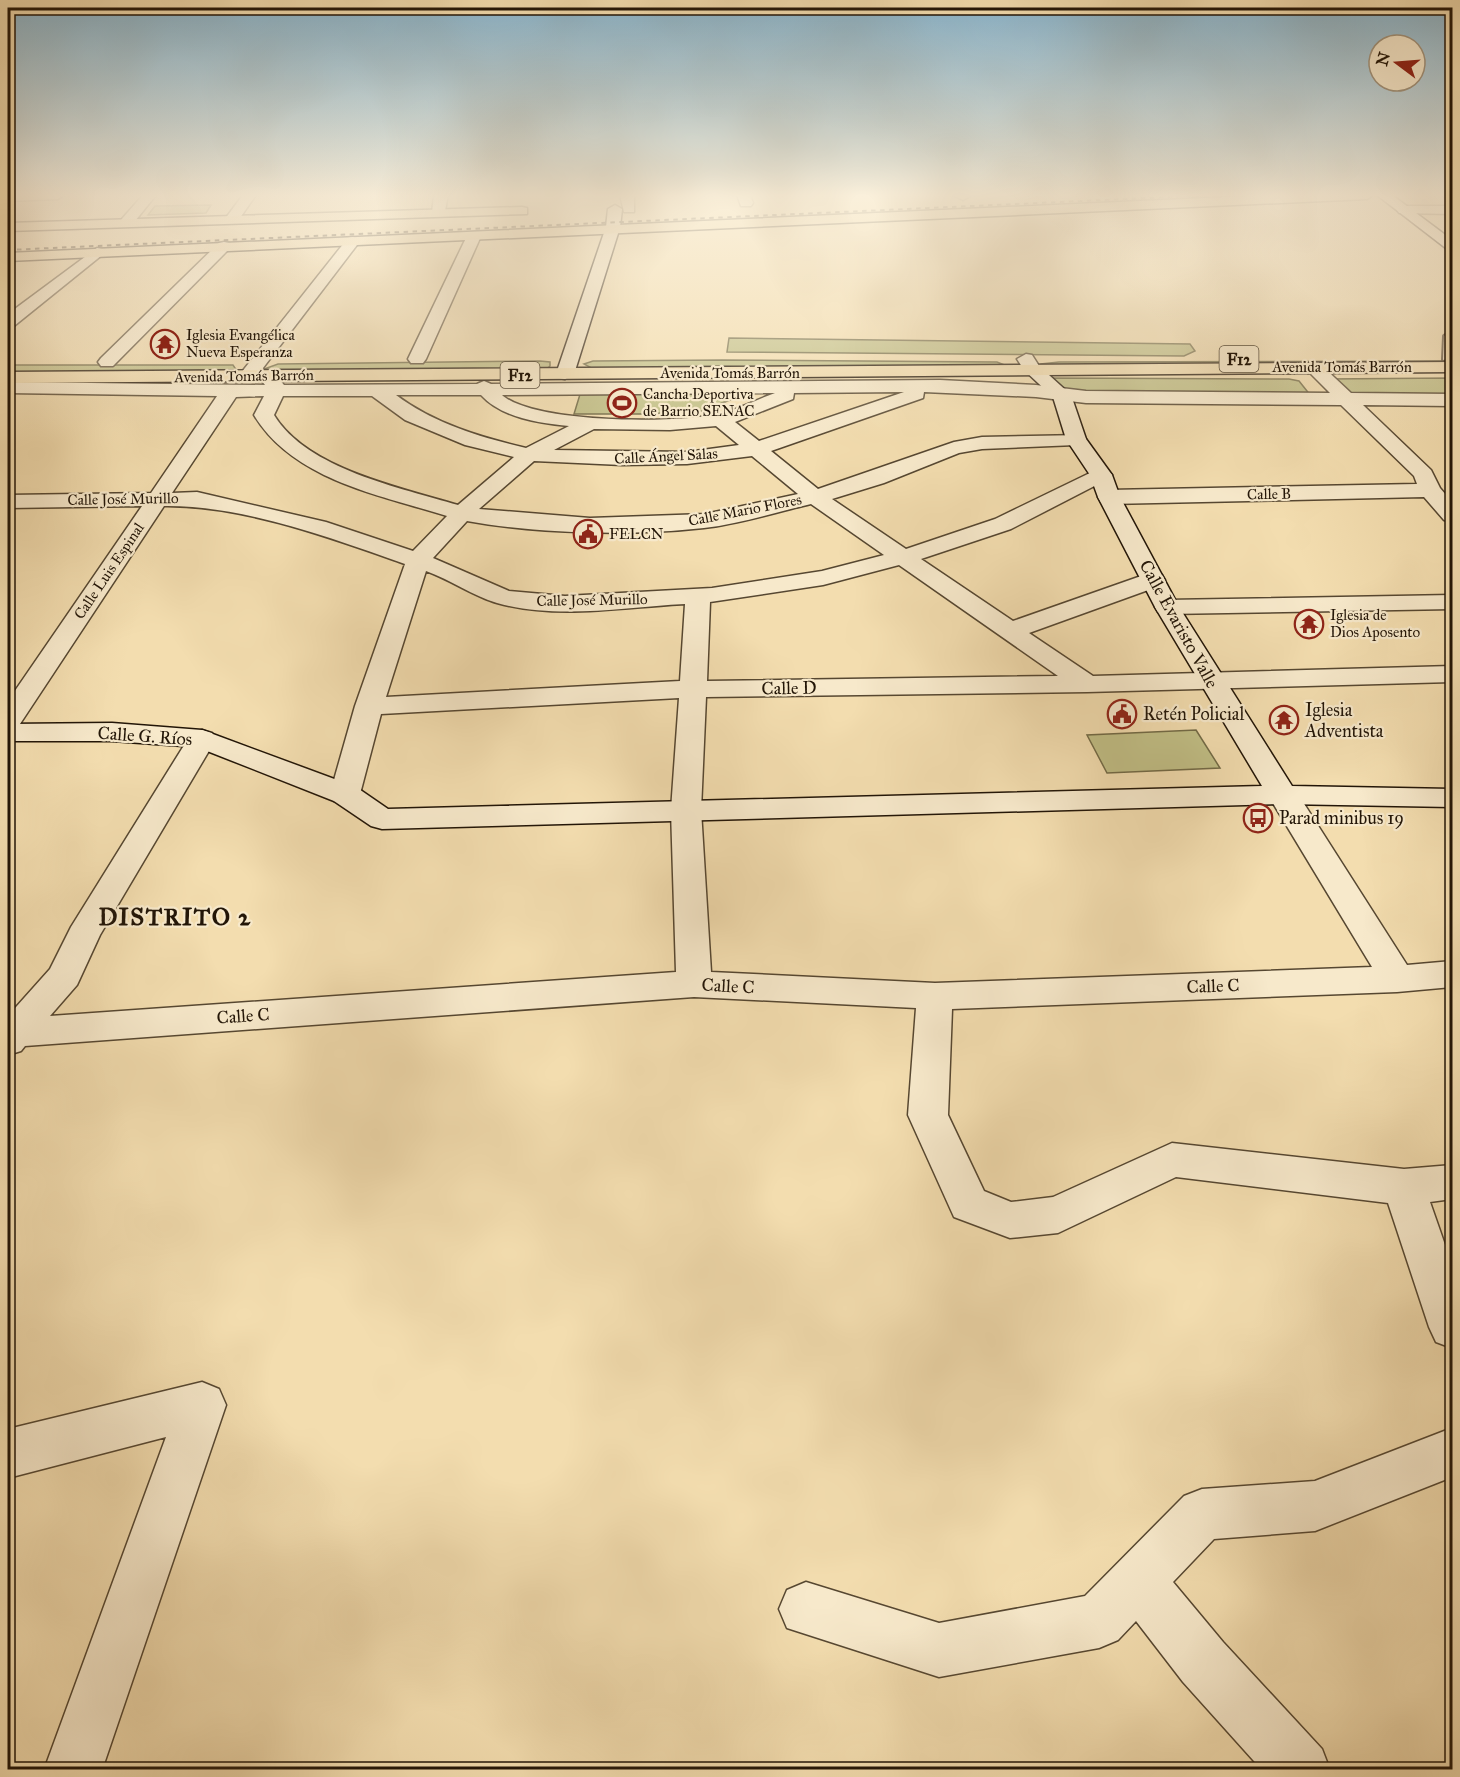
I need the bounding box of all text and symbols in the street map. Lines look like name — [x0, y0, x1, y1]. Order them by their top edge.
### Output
north arrow — [1367, 33, 1427, 93]
text: N — [1372, 49, 1394, 68]
place label: Iglesia Evangélica Nueva Esperanza — [186, 326, 295, 361]
temple icon: Iglesia Evangélica Nueva Esperanza — [149, 328, 181, 360]
road number: F12 — [1220, 346, 1258, 372]
street label: Avenida Tomás Barrón — [1271, 358, 1412, 376]
road number: F12 — [500, 362, 540, 388]
street label: Avenida Tomás Barrón — [659, 364, 800, 382]
street label: Avenida Tomás Barrón — [173, 366, 314, 386]
place label: Cancha Deportiva de Barrio SENAC — [643, 385, 754, 420]
sports icon: Cancha Deportiva de Barrio SENAC — [606, 387, 638, 419]
street label: Calle Ángel Salas — [614, 443, 718, 468]
street label: Calle B — [1247, 485, 1291, 503]
street label: Calle José Murillo — [67, 489, 179, 510]
street label: Calle Mario Flores — [687, 490, 803, 530]
public building icon: FELCN — [572, 518, 604, 550]
street label: Calle Luis Espinal — [70, 519, 148, 623]
place label: FELCN — [609, 525, 664, 543]
street label: Calle Evaristo Valle — [1135, 556, 1223, 692]
street label: Calle José Murillo — [536, 590, 648, 611]
place label: Iglesia de Dios Aposento — [1330, 606, 1421, 641]
temple icon: Iglesia de Dios Aposento — [1293, 608, 1325, 640]
street label: Calle D — [761, 677, 817, 699]
public building icon: Retén Policial — [1106, 698, 1138, 730]
place label: Iglesia Adventista — [1304, 699, 1384, 742]
place label: Retén Policial — [1143, 703, 1244, 725]
temple icon: Iglesia Adventista — [1268, 704, 1300, 736]
street label: Calle G. Ríos — [97, 722, 193, 750]
bus stop icon: Parad minibus 19 — [1242, 802, 1274, 834]
place label: Parad minibus 19 — [1279, 807, 1404, 829]
district label: DISTRITO 2 — [98, 902, 252, 932]
street label: Calle C — [701, 974, 755, 998]
street label: Calle C — [1186, 974, 1240, 998]
street label: Calle C — [216, 1003, 270, 1029]

